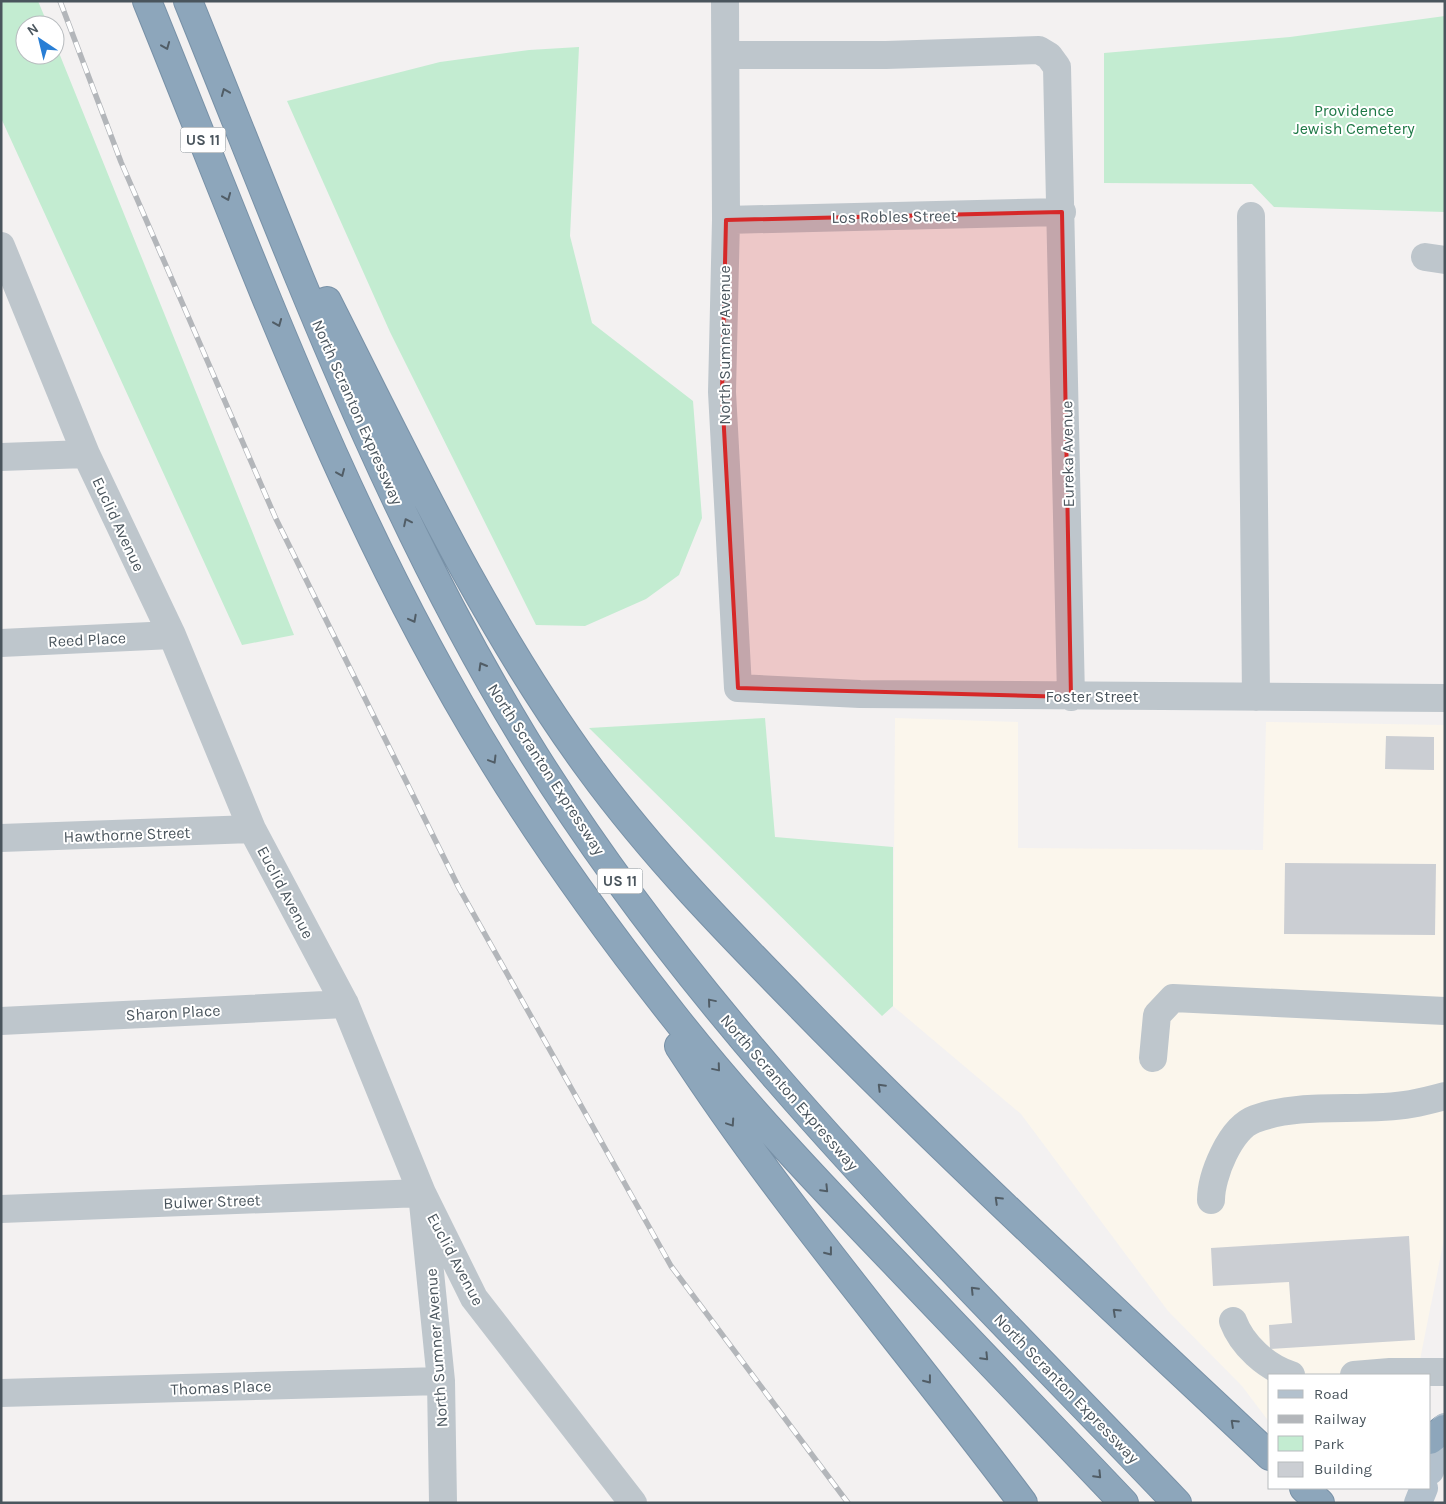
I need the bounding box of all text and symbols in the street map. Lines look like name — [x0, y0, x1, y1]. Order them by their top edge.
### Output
north arrow — [15, 15, 65, 65]
text: N — [24, 20, 42, 40]
one-way arrow — [160, 42, 170, 50]
one-way arrow — [221, 88, 232, 97]
park label: Providence Jewish Cemetery — [1293, 101, 1415, 138]
road number: US 11 — [180, 128, 226, 152]
one-way arrow — [220, 192, 231, 201]
street label: Los Robles Street — [831, 206, 957, 227]
street label: North Sumner Avenue — [715, 265, 734, 425]
street label: North Scranton Expressway — [308, 317, 407, 508]
one-way arrow — [272, 319, 282, 327]
street label: Eureka Avenue — [1057, 400, 1078, 508]
one-way arrow — [335, 468, 346, 477]
street label: Euclid Avenue — [88, 474, 149, 575]
one-way arrow — [403, 518, 413, 527]
one-way arrow — [407, 613, 417, 622]
street label: Reed Place — [48, 628, 127, 651]
one-way arrow — [478, 663, 488, 672]
street label: North Scranton Expressway — [484, 680, 609, 859]
street label: Foster Street — [1046, 687, 1138, 706]
one-way arrow — [487, 755, 497, 764]
street label: Hawthorne Street — [63, 823, 191, 846]
street label: Euclid Avenue — [253, 843, 318, 942]
road number: US 11 — [598, 868, 642, 894]
one-way arrow — [709, 999, 717, 1008]
street label: Sharon Place — [125, 1001, 221, 1024]
street label: North Scranton Expressway — [717, 1010, 863, 1175]
one-way arrow — [711, 1062, 720, 1071]
one-way arrow — [878, 1084, 887, 1093]
one-way arrow — [725, 1117, 734, 1126]
one-way arrow — [819, 1184, 828, 1193]
street label: Bulwer Street — [163, 1190, 261, 1213]
one-way arrow — [994, 1197, 1003, 1206]
street label: Euclid Avenue — [423, 1210, 488, 1309]
one-way arrow — [823, 1246, 831, 1255]
street label: North Sumner Avenue — [421, 1268, 452, 1428]
one-way arrow — [971, 1287, 980, 1296]
one-way arrow — [1112, 1309, 1121, 1318]
street label: North Scranton Expressway — [990, 1310, 1144, 1467]
one-way arrow — [980, 1352, 989, 1361]
legend — [1268, 1374, 1431, 1489]
one-way arrow — [923, 1375, 932, 1384]
street label: Thomas Place — [170, 1376, 272, 1399]
text: Road — [1314, 1385, 1349, 1403]
text: Railway — [1314, 1410, 1366, 1428]
one-way arrow — [1231, 1420, 1240, 1429]
text: Park — [1314, 1435, 1344, 1453]
text: Building — [1314, 1460, 1372, 1478]
one-way arrow — [1092, 1469, 1101, 1478]

